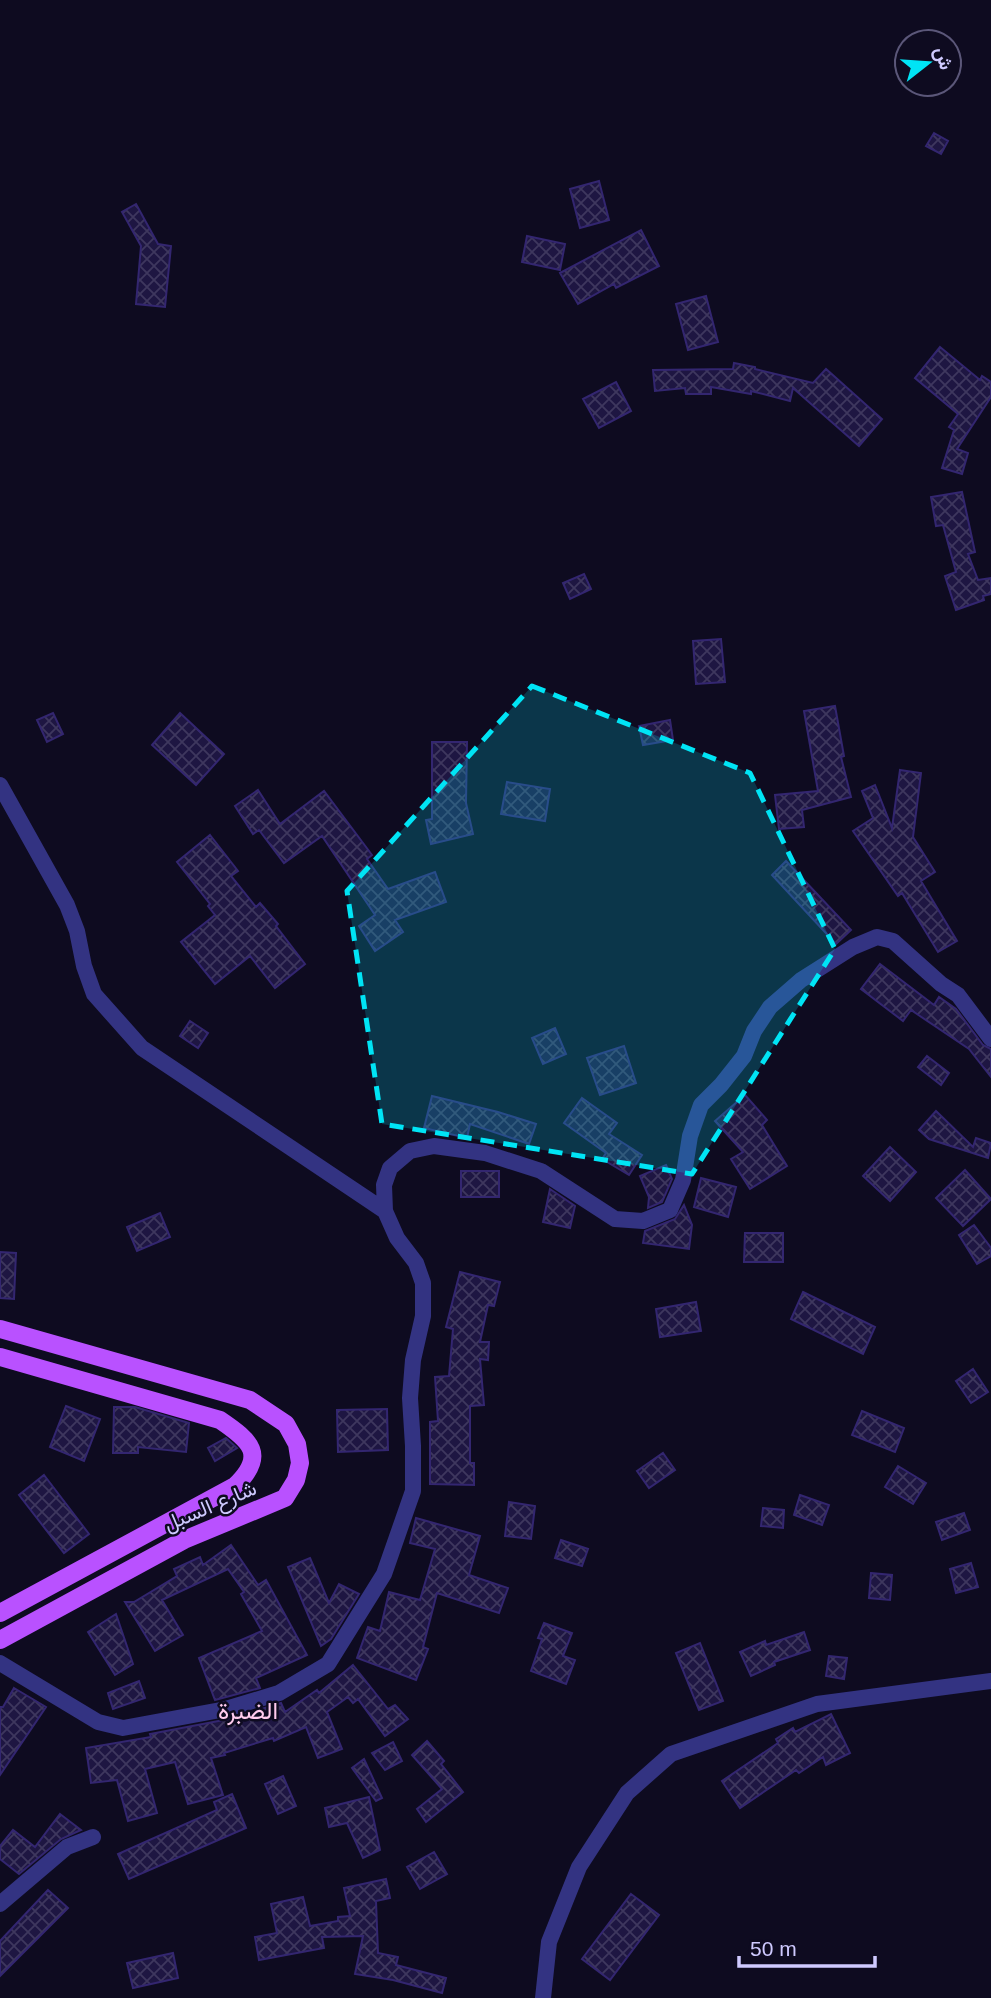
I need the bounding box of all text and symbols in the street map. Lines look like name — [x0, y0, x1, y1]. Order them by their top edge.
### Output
north arrow — [893, 28, 963, 98]
text: ش — [929, 44, 957, 73]
street label: شارع السبل — [160, 1476, 261, 1538]
district label: الضبرة — [218, 1697, 278, 1726]
scale bar — [739, 1924, 876, 1968]
text: 50 m — [750, 1937, 797, 1960]

